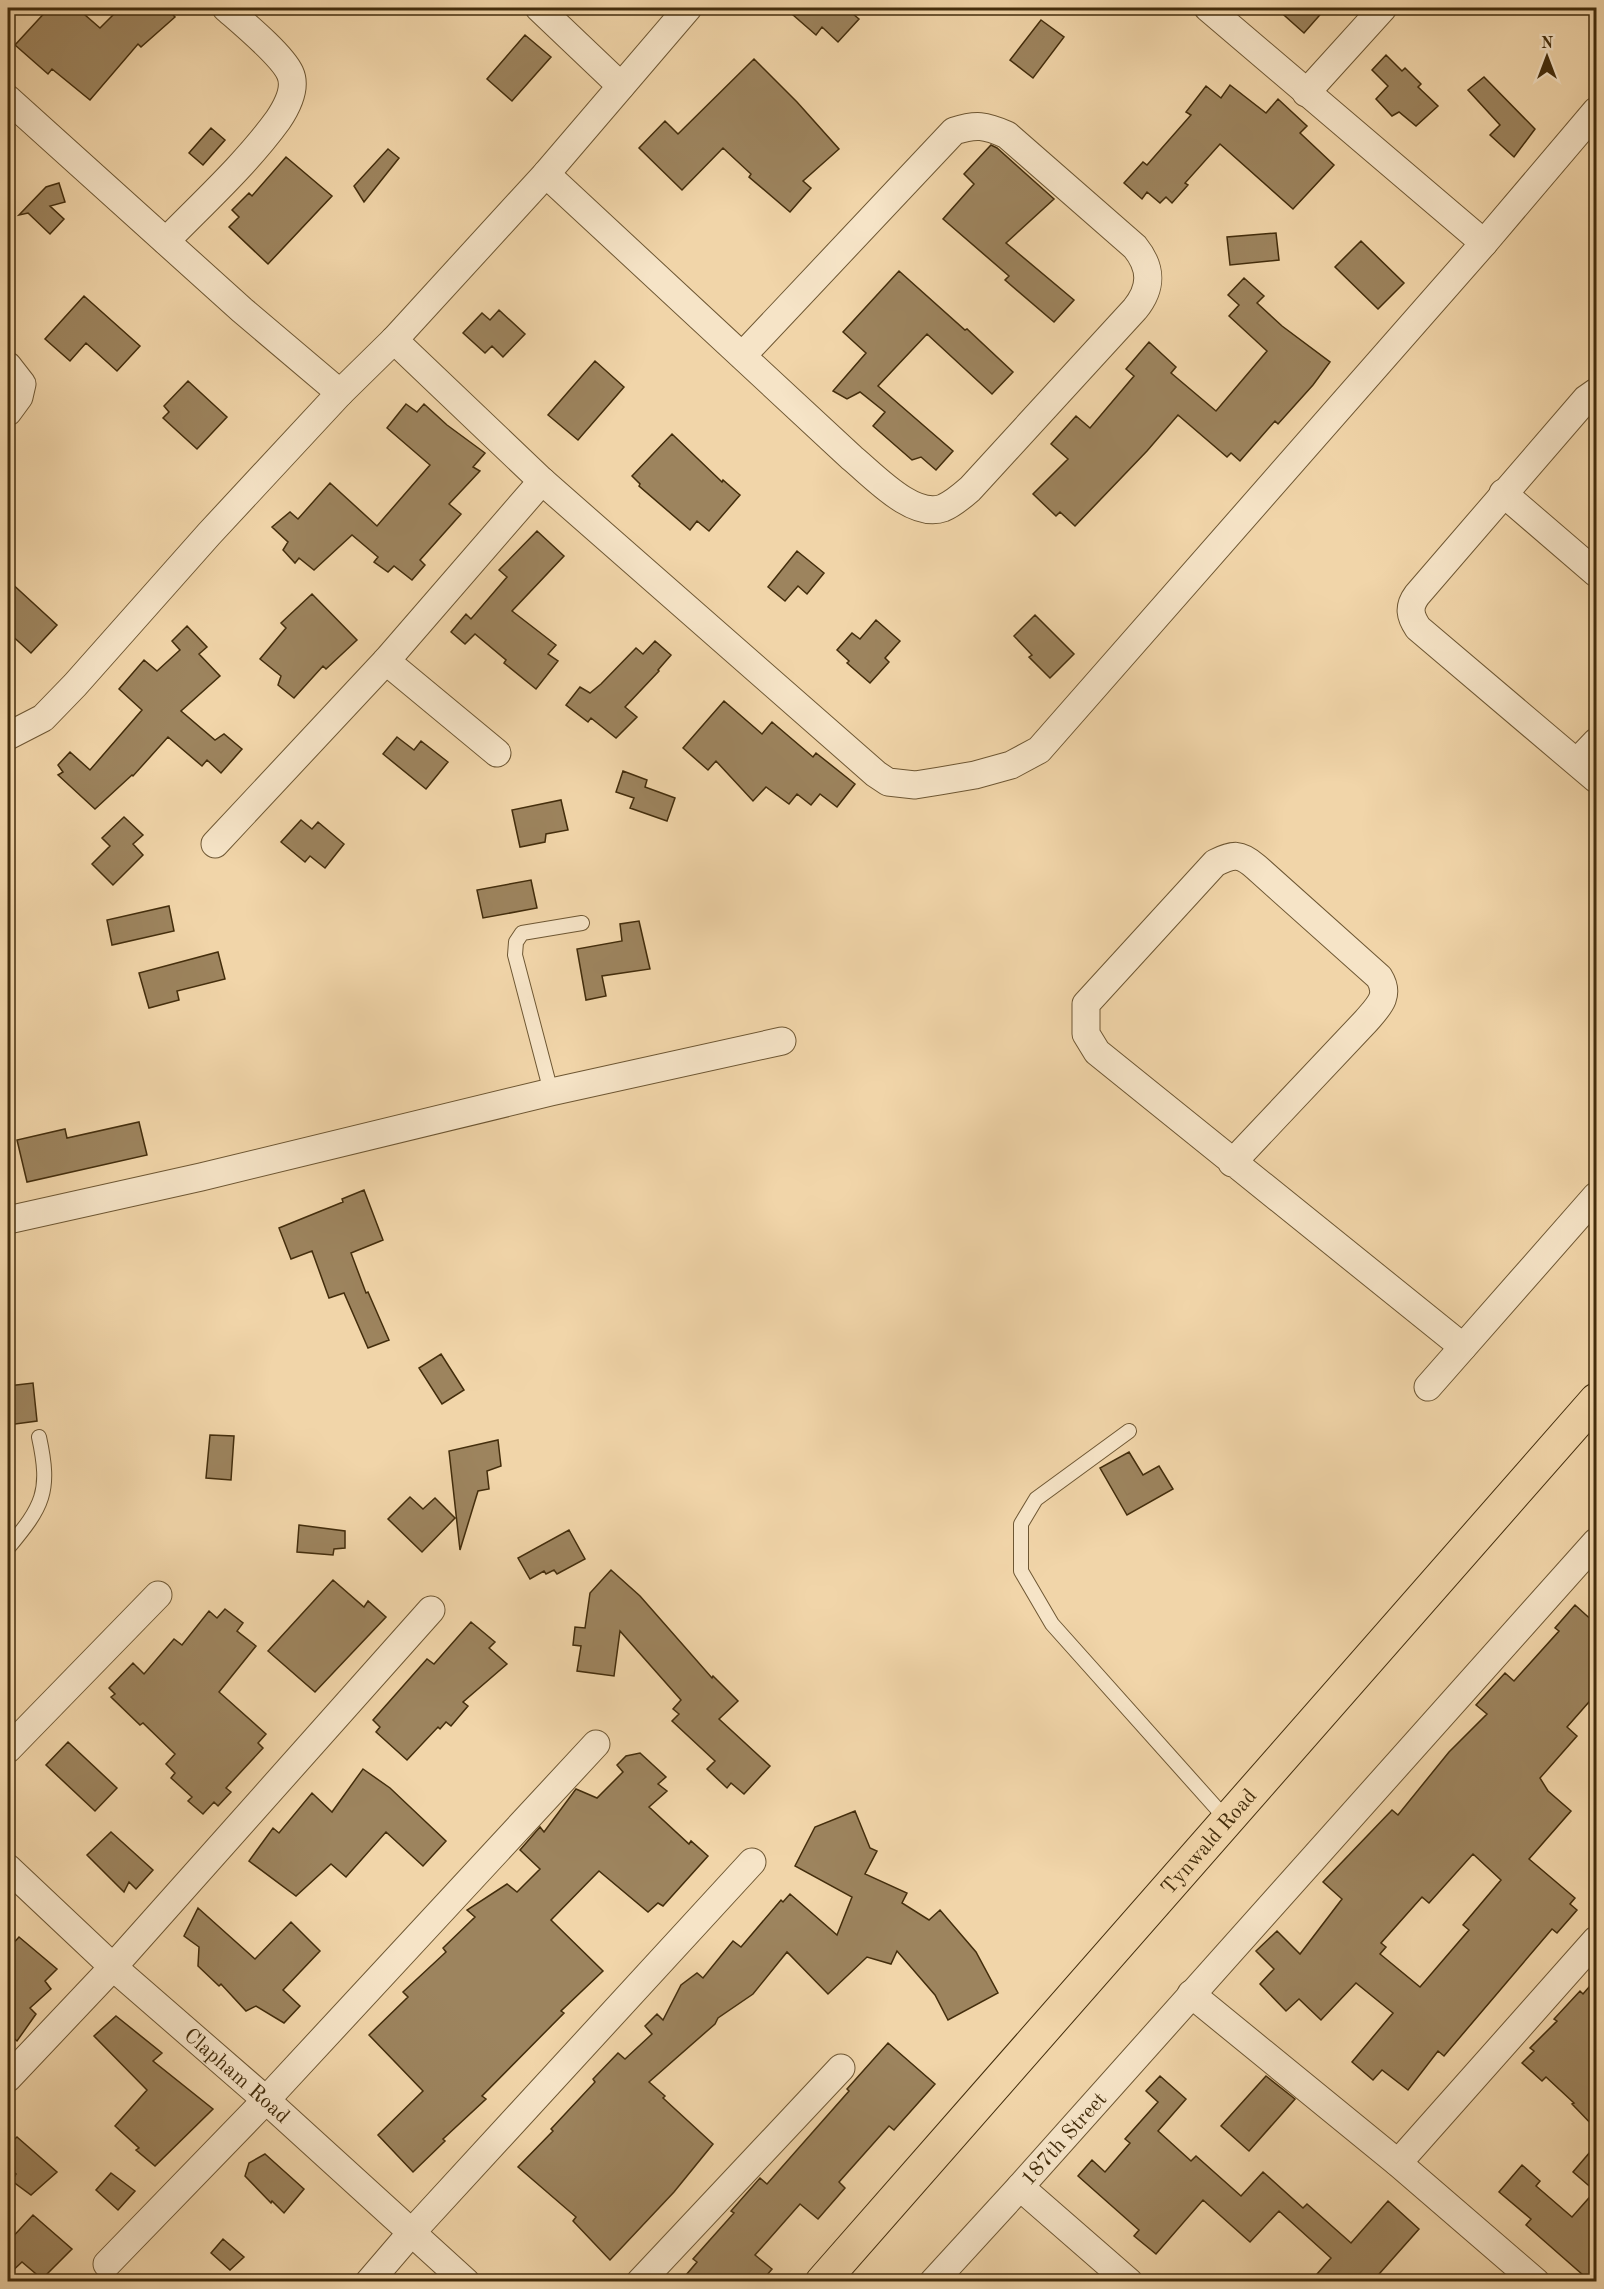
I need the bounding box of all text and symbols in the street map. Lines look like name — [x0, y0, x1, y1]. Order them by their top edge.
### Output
north arrow — [1517, 27, 1577, 87]
text: N — [1541, 36, 1554, 52]
street label: Tynwald Road — [1158, 1786, 1261, 1899]
street label: Clapham Road — [180, 2025, 293, 2128]
street label: 187th Street — [1018, 2089, 1111, 2190]

